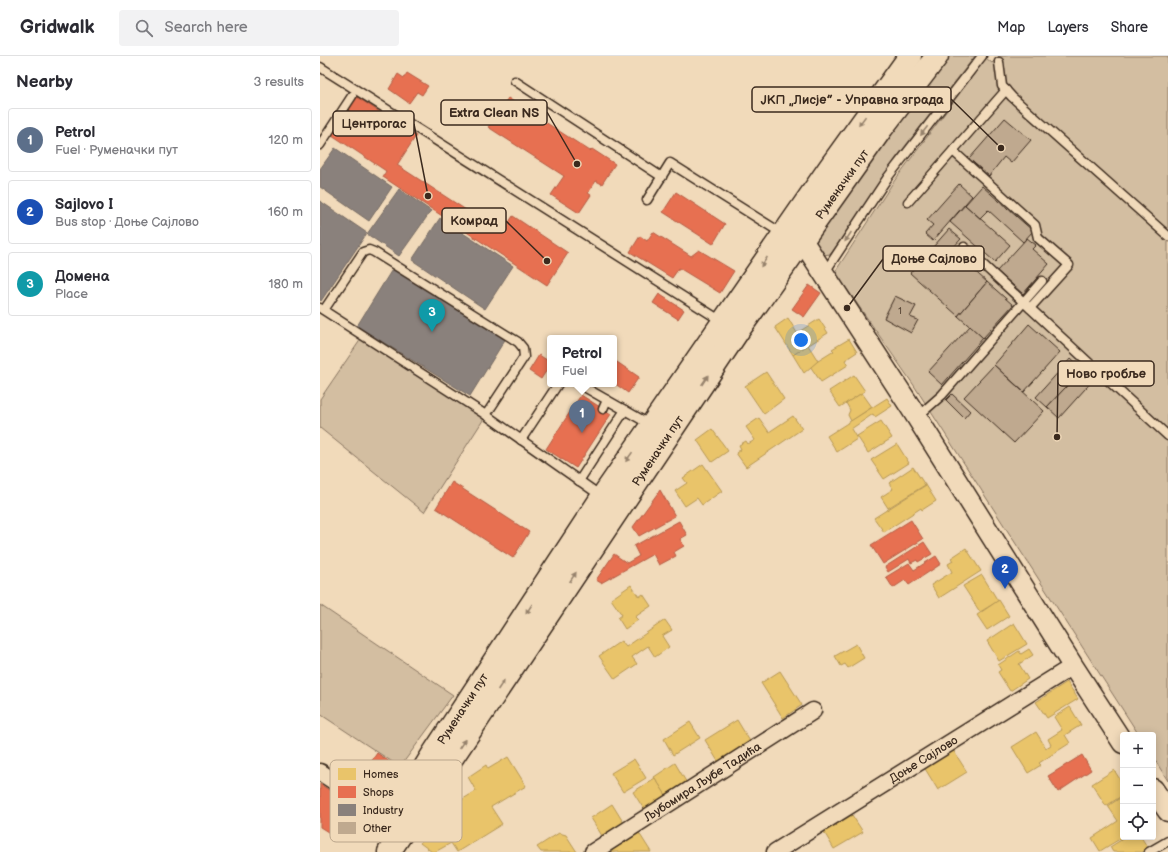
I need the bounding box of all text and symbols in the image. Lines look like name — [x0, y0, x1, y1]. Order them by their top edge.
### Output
search box — [119, 10, 399, 46]
text: Gridwalk — [20, 16, 95, 39]
icon: search — [133, 17, 155, 39]
text: Search here — [165, 18, 248, 37]
text: Map — [997, 19, 1025, 36]
text: Layers — [1047, 19, 1089, 36]
text: Share — [1111, 19, 1148, 36]
text: Nearby — [16, 72, 73, 92]
text: 3 results — [253, 74, 304, 90]
callout: ЈКП „Лисје” - Управна зграда — [752, 87, 951, 112]
text: ЈКП „Лисје” - Управна зграда — [760, 92, 944, 108]
callout: Extra Clean NS — [441, 100, 547, 125]
text: Extra Clean NS — [449, 105, 539, 121]
callout: Центрогас — [333, 111, 414, 136]
text: Центрогас — [342, 116, 407, 132]
one-way arrow — [858, 116, 867, 127]
text: Petrol — [55, 123, 95, 142]
one-way arrow — [919, 125, 928, 136]
text: 1 — [27, 132, 33, 148]
text: 120 m — [268, 132, 303, 148]
text: Fuel · Руменачки пут — [55, 142, 178, 158]
street label: Руменачки пут — [812, 146, 872, 222]
text: Sajlovo I — [55, 195, 113, 214]
text: 2 — [26, 204, 34, 220]
text: 160 m — [268, 204, 303, 220]
callout: Комрад — [442, 208, 506, 233]
text: Комрад — [450, 213, 498, 229]
text: Bus stop · Доње Сајлово — [55, 214, 199, 230]
one-way arrow — [845, 231, 852, 242]
callout: Доње Сајлово — [883, 246, 984, 271]
text: Доње Сајлово — [891, 251, 977, 267]
one-way arrow — [760, 257, 768, 268]
text: Домена — [55, 267, 109, 286]
text: 3 — [26, 276, 34, 292]
text: 180 m — [268, 276, 303, 292]
text: Place — [55, 286, 88, 302]
pin: 3 — [419, 299, 445, 332]
house number: 1 — [898, 305, 902, 317]
your location — [791, 330, 811, 350]
popup — [547, 335, 617, 387]
text: Petrol — [562, 344, 602, 363]
callout: Ново гробље — [1058, 361, 1154, 386]
text: Fuel — [562, 363, 587, 379]
text: Ново гробље — [1066, 366, 1146, 382]
one-way arrow — [701, 375, 709, 385]
pin: 1 — [569, 400, 595, 433]
street label: Руменачки пут — [629, 412, 687, 489]
one-way arrow — [625, 452, 633, 462]
pin: 2 — [992, 556, 1018, 589]
one-way arrow — [569, 572, 577, 582]
one-way arrow — [525, 603, 533, 614]
street label: Руменачки пут — [434, 670, 492, 747]
one-way arrow — [497, 680, 505, 690]
street label: Доње Сајлово — [887, 732, 960, 786]
map controls — [1120, 732, 1156, 840]
button: + — [1120, 732, 1156, 768]
one-way arrow — [458, 739, 466, 749]
street label: Љубомира Љубе Тадића — [640, 739, 764, 825]
legend — [330, 760, 462, 842]
text: Homes — [363, 768, 399, 781]
button: − — [1120, 768, 1156, 804]
text: Shops — [363, 786, 394, 799]
text: Industry — [363, 804, 403, 817]
button: locate — [1120, 804, 1156, 840]
text: Other — [363, 822, 392, 835]

